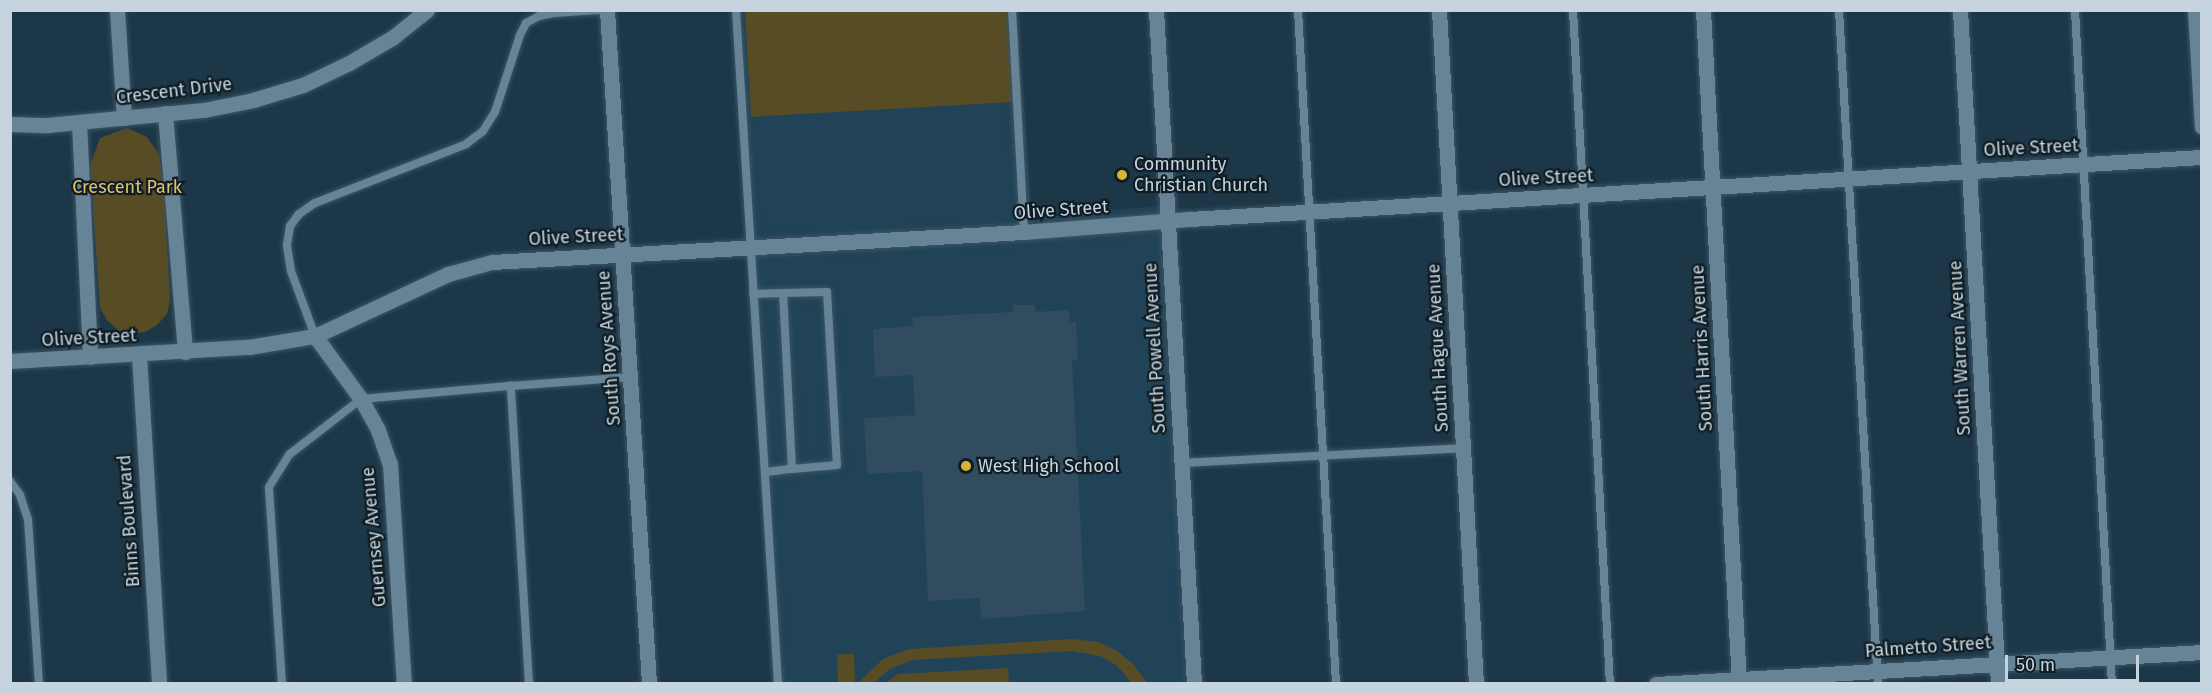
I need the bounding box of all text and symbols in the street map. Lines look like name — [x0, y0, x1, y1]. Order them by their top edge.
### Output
street label: Crescent Drive — [115, 73, 233, 109]
street label: Olive Street — [1983, 135, 2079, 161]
place label: Community Christian Church — [1134, 154, 1268, 196]
street label: Olive Street — [1498, 165, 1594, 191]
marker: Community Christian Church — [1115, 168, 1129, 182]
park label: Crescent Park — [72, 176, 182, 198]
street label: Olive Street — [1013, 196, 1109, 224]
street label: Olive Street — [528, 224, 624, 250]
street label: South Warren Avenue — [1945, 260, 1975, 436]
street label: South Powell Avenue — [1140, 262, 1170, 434]
street label: South Hague Avenue — [1423, 263, 1453, 433]
street label: South Harris Avenue — [1687, 264, 1717, 432]
street label: South Roys Avenue — [593, 270, 625, 426]
street label: Olive Street — [41, 325, 137, 351]
street label: Binns Boulevard — [114, 454, 144, 588]
place label: West High School — [978, 455, 1119, 477]
marker: West High School — [959, 459, 973, 473]
street label: Guernsey Avenue — [357, 466, 391, 608]
street label: Palmetto Street — [1864, 632, 1992, 662]
scale bar — [2008, 643, 2142, 681]
text: 50 m — [2016, 654, 2055, 676]

